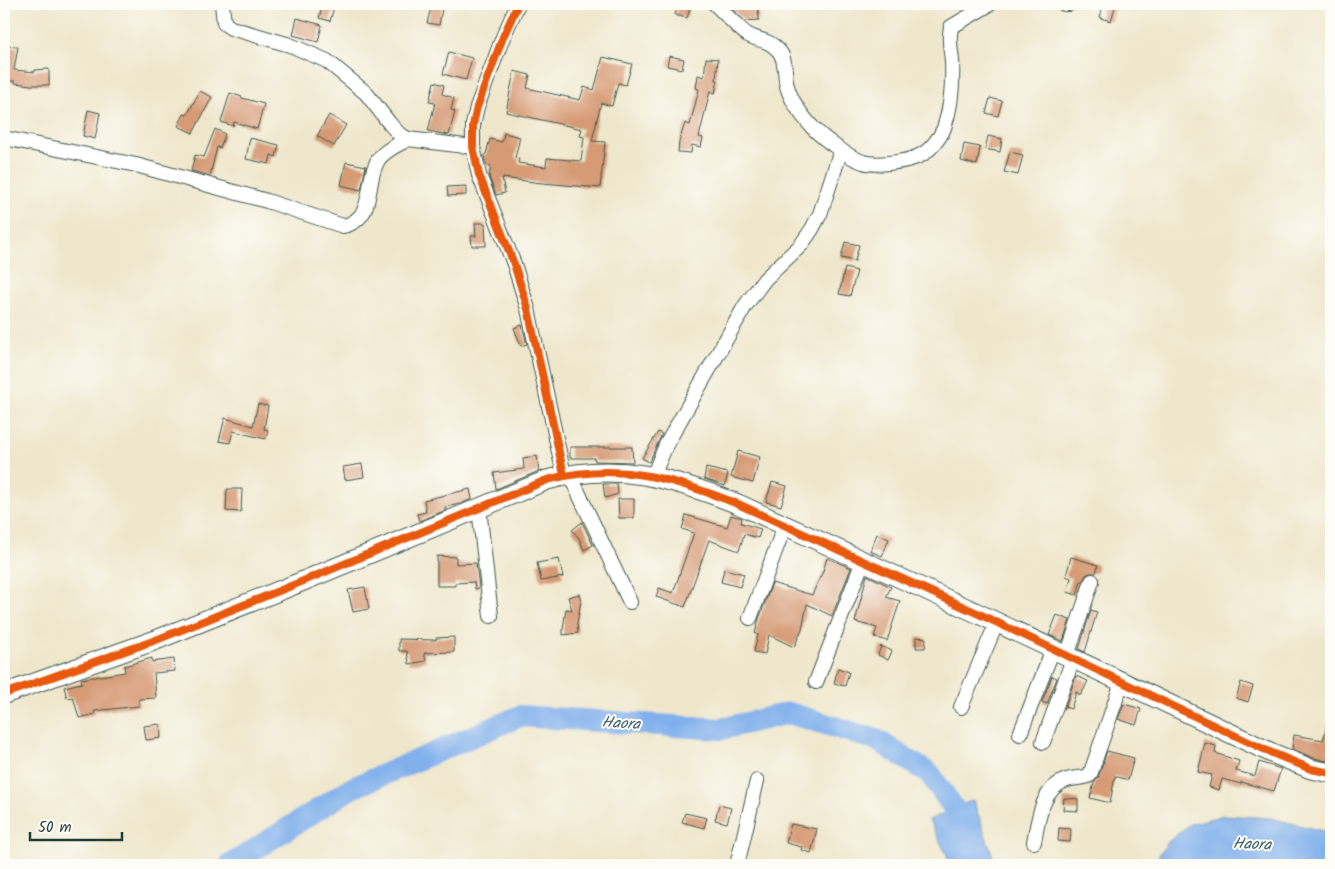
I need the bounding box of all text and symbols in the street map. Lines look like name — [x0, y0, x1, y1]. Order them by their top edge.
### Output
water label: Haora — [601, 710, 642, 737]
scale bar — [30, 809, 122, 841]
text: 50 m — [38, 816, 72, 840]
water label: Haora — [1232, 831, 1273, 858]

